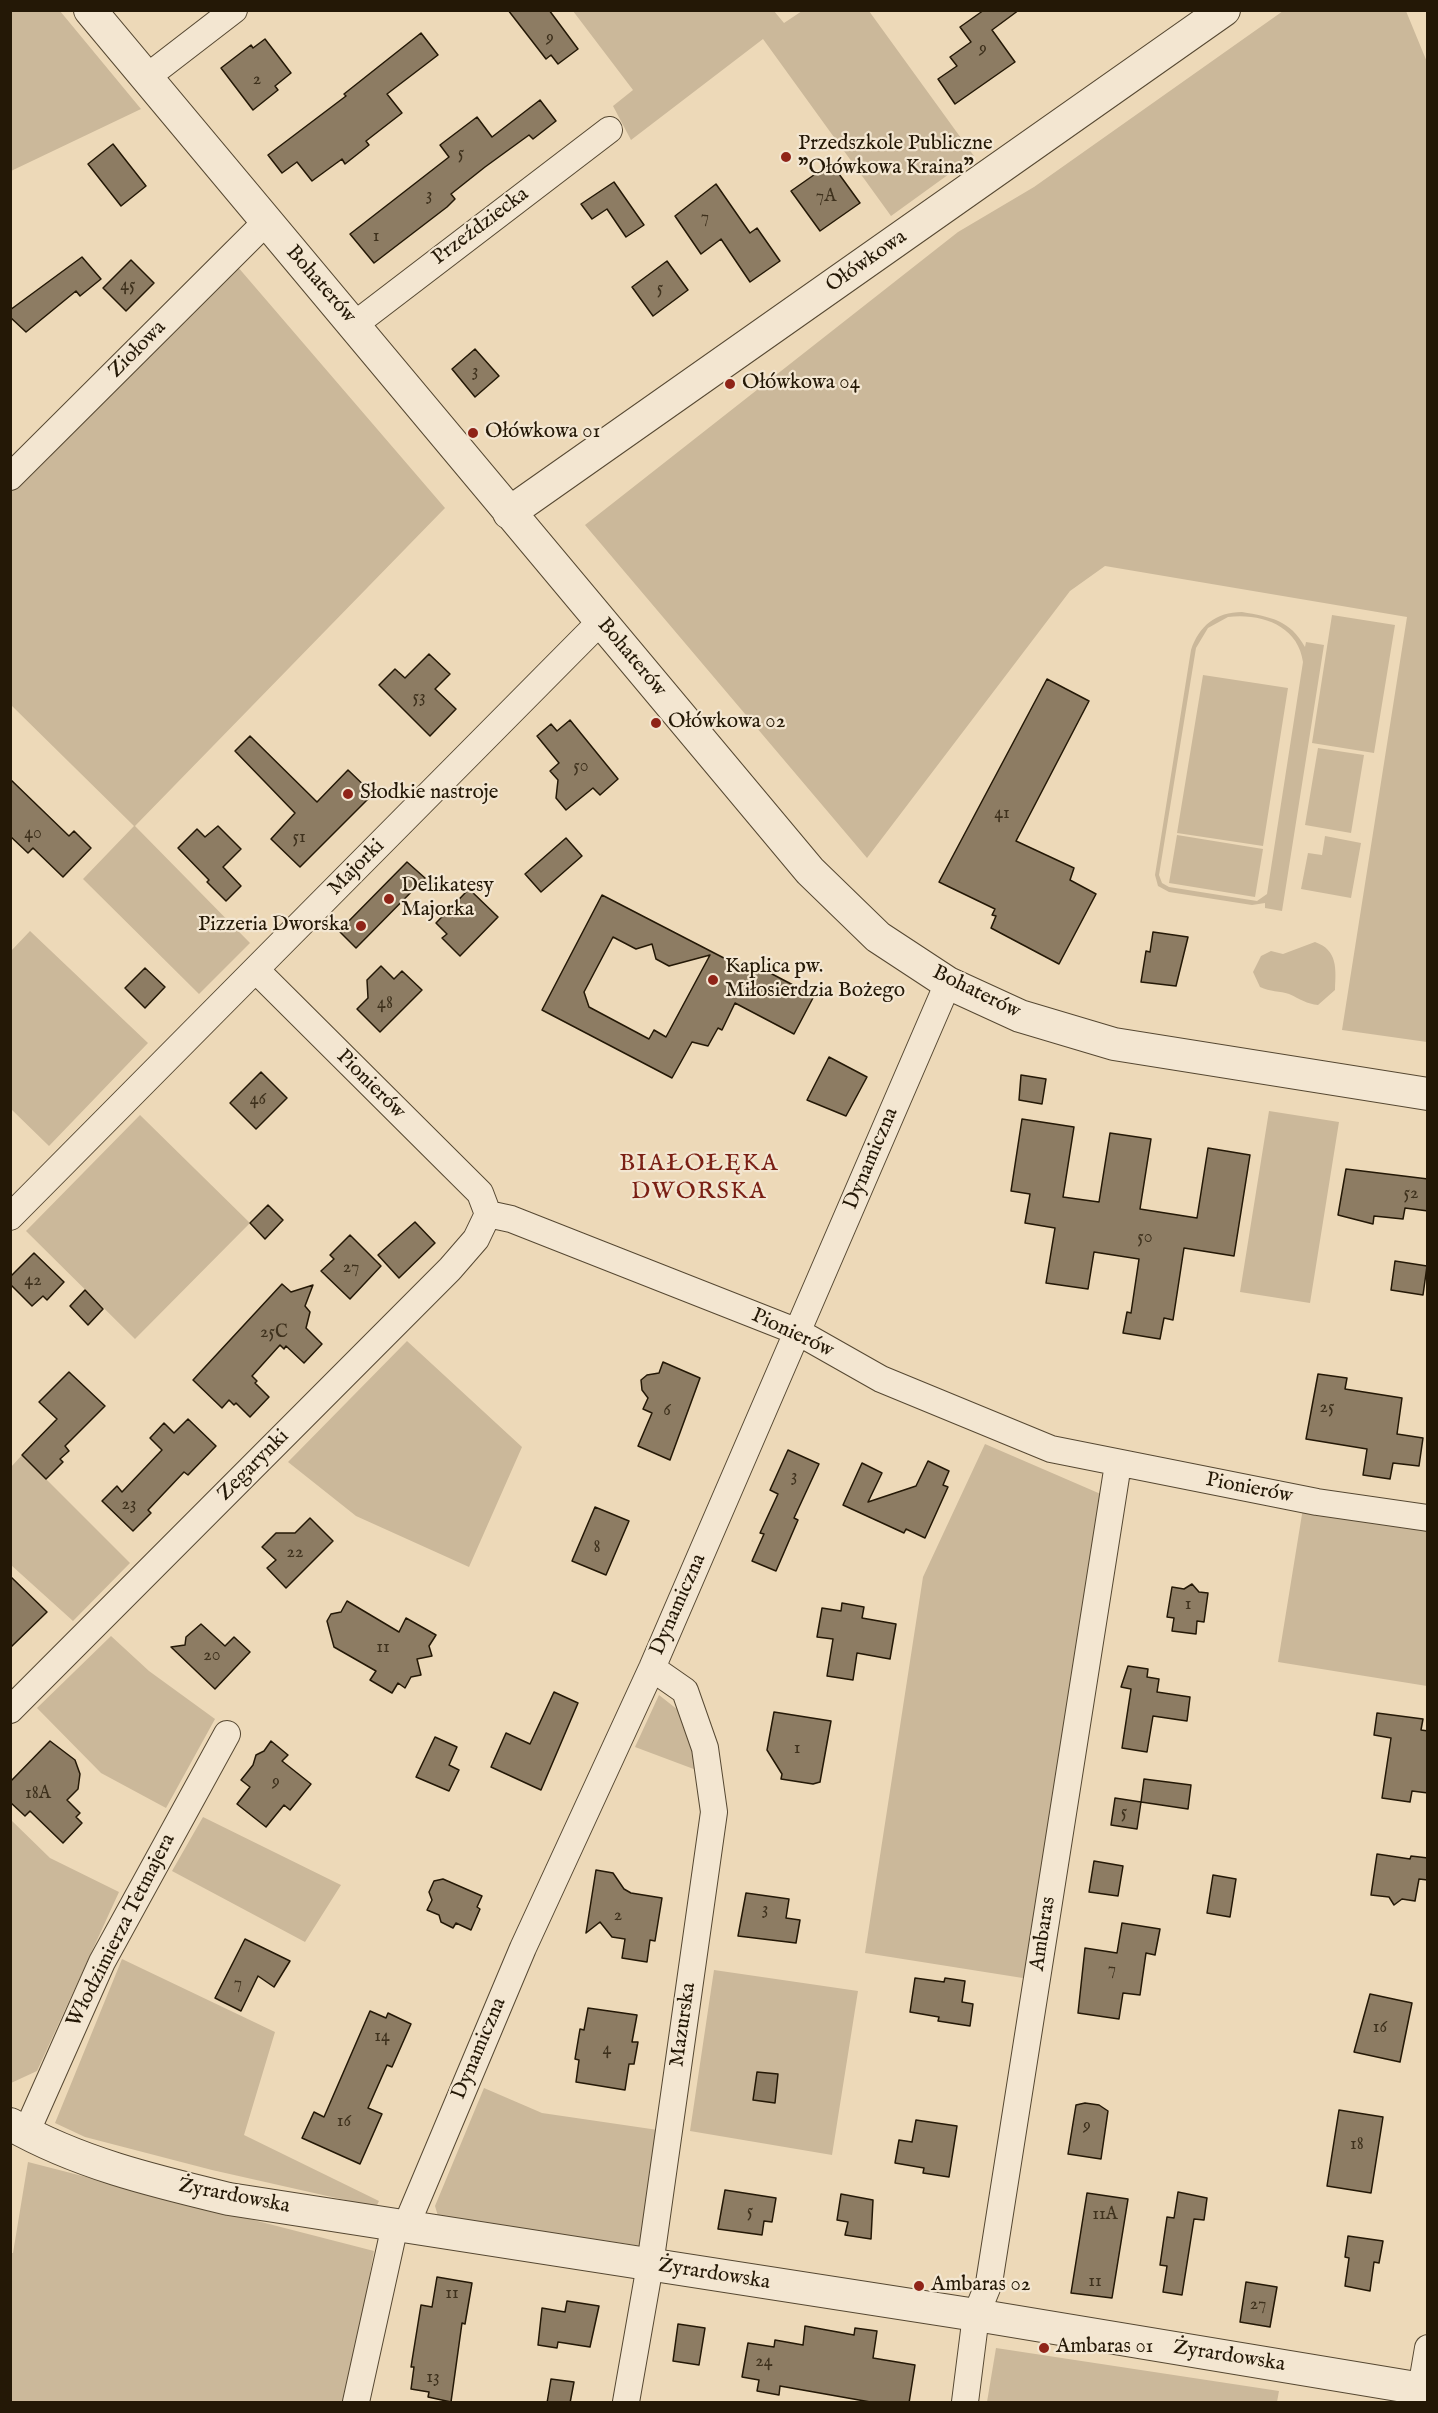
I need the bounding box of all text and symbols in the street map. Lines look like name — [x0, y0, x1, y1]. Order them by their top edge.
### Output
house number: 9 — [546, 27, 554, 49]
house number: 9 — [979, 38, 987, 60]
house number: 2 — [253, 69, 261, 91]
place label: Przedszkole Publiczne "Ołówkowa Kraina" — [798, 132, 993, 182]
house number: 5 — [458, 143, 464, 165]
marker: Przedszkole Publiczne "Ołówkowa Kraina" — [779, 150, 793, 164]
street label: Przeździecka — [428, 183, 534, 271]
house number: 3 — [426, 185, 432, 207]
house number: 7A — [816, 186, 836, 208]
house number: 7 — [701, 207, 709, 229]
street label: Ołówkowa — [822, 225, 912, 299]
house number: 1 — [373, 226, 379, 248]
street label: Bohaterów — [279, 241, 361, 329]
house number: 45 — [120, 275, 136, 297]
house number: 5 — [657, 278, 663, 300]
street label: Ziołowa — [104, 316, 172, 384]
house number: 3 — [472, 361, 478, 383]
place label: Ołówkowa 04 — [742, 371, 860, 397]
marker: Ołówkowa 04 — [723, 377, 737, 391]
place label: Ołówkowa 01 — [485, 420, 600, 446]
marker: Ołówkowa 01 — [466, 426, 480, 440]
street label: Bohaterów — [591, 614, 671, 702]
house number: 53 — [412, 687, 426, 709]
place label: Ołówkowa 02 — [668, 710, 785, 736]
marker: Ołówkowa 02 — [649, 716, 663, 730]
house number: 50 — [573, 756, 589, 778]
place label: Słodkie nastroje — [360, 781, 498, 807]
marker: Słodkie nastroje — [341, 787, 355, 801]
house number: 41 — [994, 803, 1010, 825]
house number: 40 — [24, 823, 42, 845]
house number: 51 — [292, 827, 306, 849]
street label: Majorki — [324, 835, 390, 901]
place label: Delikatesy Majorka — [401, 874, 494, 924]
marker: Delikatesy Majorka — [382, 892, 396, 906]
place label: Pizzeria Dworska — [198, 913, 349, 939]
marker: Pizzeria Dworska — [354, 919, 368, 933]
place label: Kaplica pw. Miłosierdzia Bożego — [725, 955, 905, 1005]
street label: Bohaterów — [928, 961, 1024, 1025]
marker: Kaplica pw. Miłosierdzia Bożego — [706, 973, 720, 987]
house number: 48 — [377, 993, 393, 1015]
street label: Pionierów — [330, 1045, 410, 1125]
house number: 46 — [250, 1089, 266, 1111]
street label: Dynamiczna — [839, 1104, 905, 1214]
district label: BIAŁOŁĘKA DWORSKA — [619, 1151, 779, 1207]
house number: 52 — [1404, 1183, 1418, 1205]
house number: 50 — [1137, 1227, 1153, 1249]
house number: 27 — [343, 1257, 359, 1279]
house number: 42 — [24, 1270, 42, 1292]
street label: Pionierów — [747, 1304, 837, 1364]
house number: 25C — [260, 1322, 288, 1344]
house number: 25 — [1320, 1397, 1334, 1419]
house number: 6 — [663, 1400, 671, 1422]
street label: Zegarynki — [213, 1425, 295, 1507]
house number: 3 — [791, 1466, 797, 1488]
street label: Pionierów — [1203, 1468, 1295, 1510]
house number: 23 — [121, 1494, 137, 1516]
house number: 8 — [593, 1537, 601, 1559]
house number: 22 — [287, 1542, 303, 1564]
street label: Dynamiczna — [645, 1550, 713, 1660]
house number: 1 — [1185, 1594, 1191, 1616]
house number: 11 — [376, 1637, 390, 1659]
house number: 20 — [203, 1645, 221, 1667]
house number: 1 — [794, 1738, 800, 1760]
house number: 9 — [272, 1771, 280, 1793]
house number: 18A — [25, 1783, 51, 1805]
house number: 5 — [1121, 1802, 1127, 1824]
street label: Włodzimierza Tetmajera — [62, 1830, 182, 2032]
street label: Ambaras — [1026, 1895, 1062, 1973]
house number: 3 — [762, 1899, 768, 1921]
house number: 2 — [614, 1905, 622, 1927]
house number: 7 — [1108, 1959, 1116, 1981]
house number: 7 — [234, 1973, 242, 1995]
street label: Mazurska — [666, 1981, 702, 2069]
street label: Dynamiczna — [447, 1994, 513, 2104]
house number: 16 — [1373, 2017, 1387, 2039]
house number: 14 — [374, 2026, 390, 2048]
house number: 4 — [603, 2039, 611, 2061]
house number: 16 — [337, 2111, 351, 2133]
house number: 9 — [1083, 2115, 1091, 2137]
house number: 18 — [1350, 2134, 1364, 2156]
street label: Żyrardowska — [176, 2174, 292, 2220]
house number: 5 — [747, 2201, 753, 2223]
house number: 11A — [1092, 2204, 1118, 2226]
street label: Żyrardowska — [656, 2254, 772, 2296]
house number: 11 — [1088, 2271, 1102, 2293]
place label: Ambaras 02 — [931, 2273, 1031, 2299]
marker: Ambaras 02 — [912, 2279, 926, 2293]
house number: 11 — [445, 2283, 459, 2305]
house number: 27 — [1250, 2294, 1266, 2316]
place label: Ambaras 01 — [1056, 2335, 1153, 2361]
street label: Żyrardowska — [1171, 2336, 1287, 2378]
marker: Ambaras 01 — [1037, 2341, 1051, 2355]
house number: 24 — [755, 2351, 773, 2373]
house number: 13 — [426, 2367, 440, 2389]

